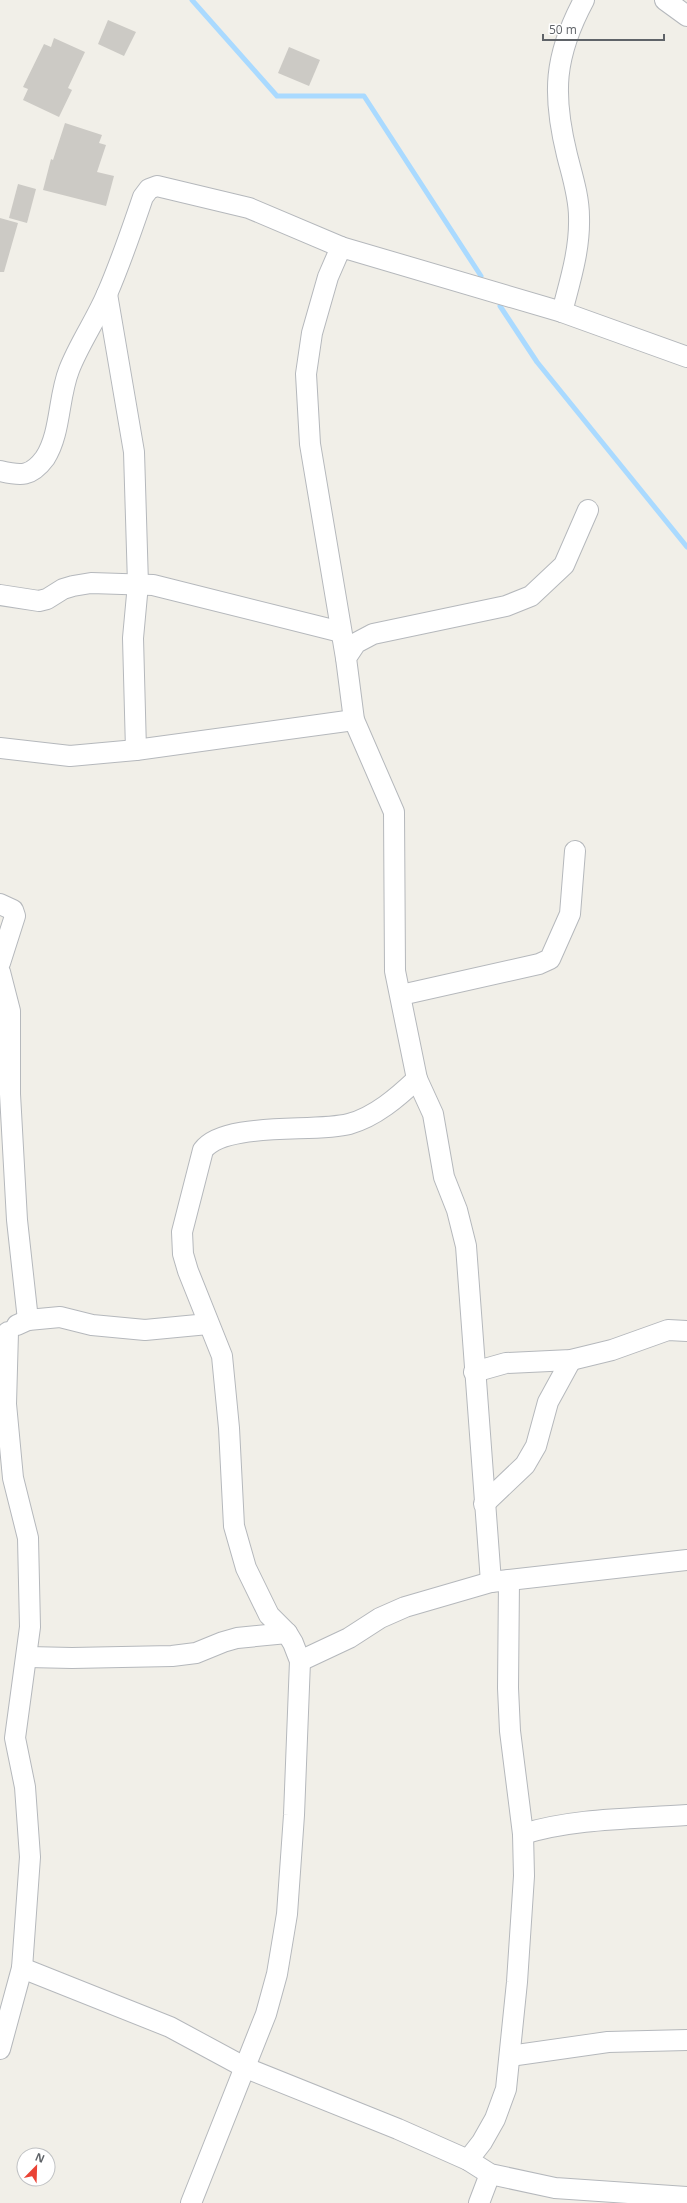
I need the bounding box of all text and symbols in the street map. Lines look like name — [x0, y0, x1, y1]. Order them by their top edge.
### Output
scale bar — [543, 16, 664, 42]
text: 50 m — [549, 21, 577, 38]
north arrow — [16, 2147, 56, 2187]
text: N — [33, 2149, 47, 2166]

